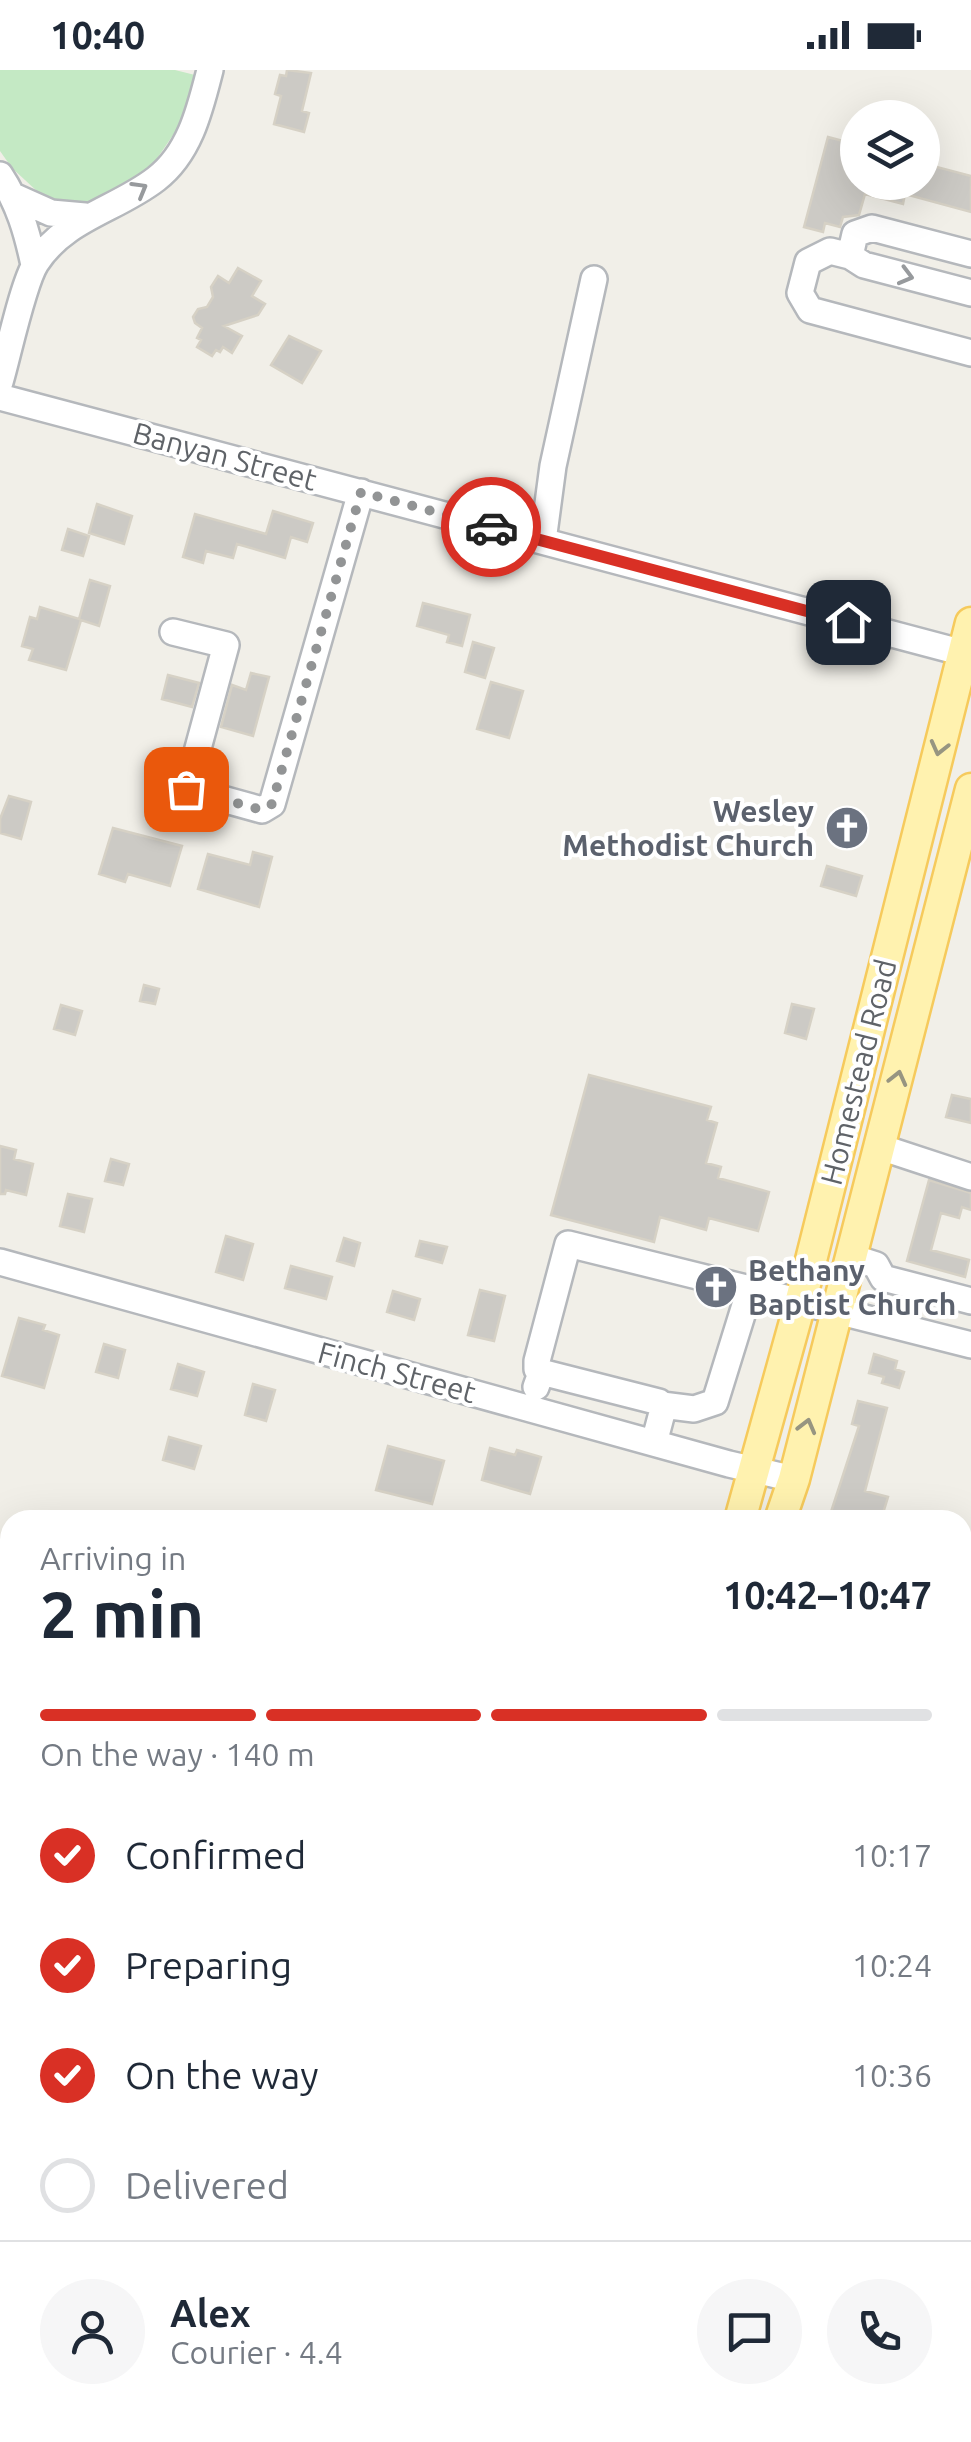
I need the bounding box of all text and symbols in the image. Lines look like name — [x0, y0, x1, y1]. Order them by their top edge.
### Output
text: 10:40 — [50, 14, 145, 56]
map controls — [840, 100, 940, 200]
button: layers — [840, 100, 940, 200]
one-way arrow — [129, 181, 147, 201]
one-way arrow — [897, 264, 914, 285]
street label: Banyan Street — [129, 415, 321, 497]
courier — [441, 477, 541, 577]
icon: car — [464, 500, 519, 555]
pin — [806, 580, 891, 665]
icon: home — [821, 595, 876, 650]
one-way arrow — [930, 739, 951, 756]
pin — [144, 747, 229, 832]
icon: bag — [159, 762, 214, 817]
place label: Wesley Methodist Church — [562, 794, 814, 862]
church icon: Wesley Methodist Church — [824, 805, 870, 851]
street label: Homestead Road — [814, 956, 902, 1188]
one-way arrow — [886, 1070, 907, 1087]
place label: Bethany Baptist Church — [748, 1253, 956, 1321]
church icon: Bethany Baptist Church — [693, 1264, 739, 1310]
street label: Finch Street — [314, 1335, 480, 1409]
one-way arrow — [796, 1418, 817, 1435]
text: Arriving in — [40, 1540, 186, 1576]
text: 10:42–10:47 — [723, 1574, 932, 1616]
text: 2 min — [40, 1577, 204, 1650]
text: On the way · 140 m — [40, 1736, 315, 1772]
icon: check — [40, 1828, 95, 1883]
text: Confirmed — [125, 1834, 306, 1876]
text: 10:17 — [852, 1837, 932, 1873]
icon: check — [40, 1938, 95, 1993]
text: Preparing — [125, 1944, 292, 1986]
text: 10:24 — [852, 1947, 932, 1983]
icon: check — [40, 2048, 95, 2103]
text: On the way — [125, 2054, 318, 2096]
text: 10:36 — [852, 2057, 932, 2093]
text: Delivered — [125, 2164, 289, 2206]
button: person — [40, 2279, 145, 2384]
button: chat — [697, 2279, 802, 2384]
button: phone — [827, 2279, 932, 2384]
text: Alex — [170, 2292, 251, 2334]
text: Courier · 4.4 — [170, 2334, 343, 2370]

